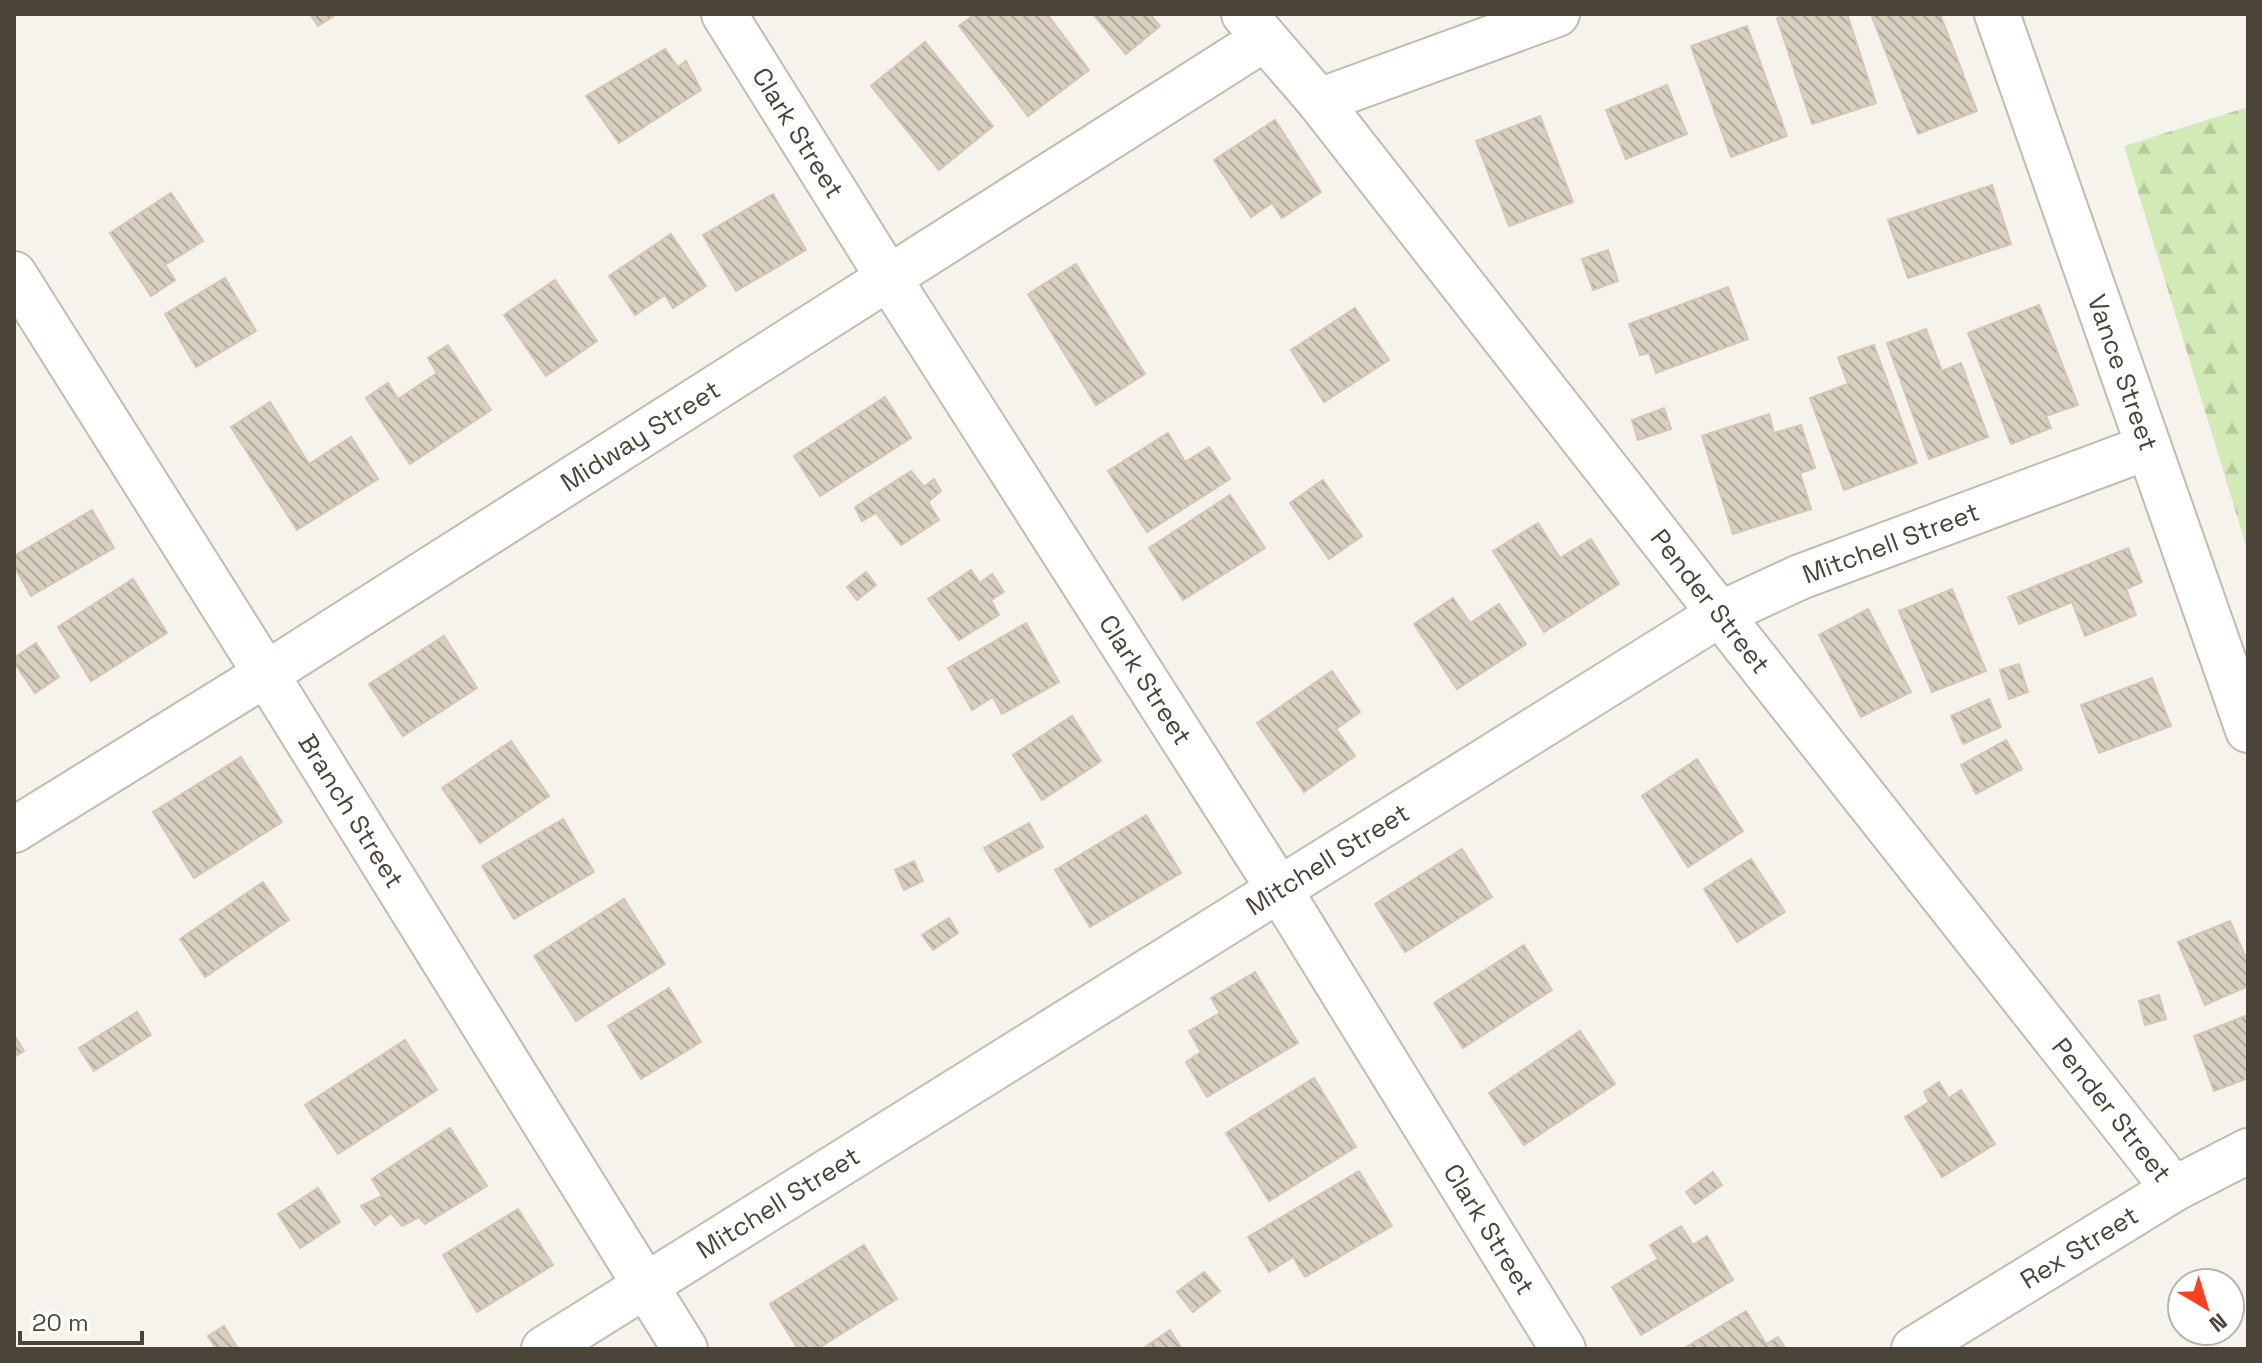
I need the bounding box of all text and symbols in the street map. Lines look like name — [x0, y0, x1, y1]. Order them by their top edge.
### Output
street label: Clark Street — [744, 61, 852, 205]
street label: Vance Street — [2080, 290, 2166, 455]
street label: Midway Street — [554, 372, 727, 499]
street label: Mitchell Street — [1798, 495, 1984, 592]
street label: Pender Street — [1643, 522, 1778, 681]
street label: Clark Street — [1091, 608, 1200, 751]
street label: Branch Street — [290, 728, 412, 894]
street label: Mitchell Street — [1240, 796, 1416, 923]
street label: Pender Street — [2044, 1031, 2179, 1189]
street label: Mitchell Street — [690, 1139, 866, 1266]
street label: Clark Street — [1436, 1157, 1542, 1301]
street label: Rex Street — [2014, 1198, 2145, 1297]
north arrow — [2166, 1267, 2246, 1347]
scale bar — [20, 1295, 142, 1345]
text: 20 m — [32, 1307, 89, 1338]
text: N — [2204, 1307, 2233, 1338]

